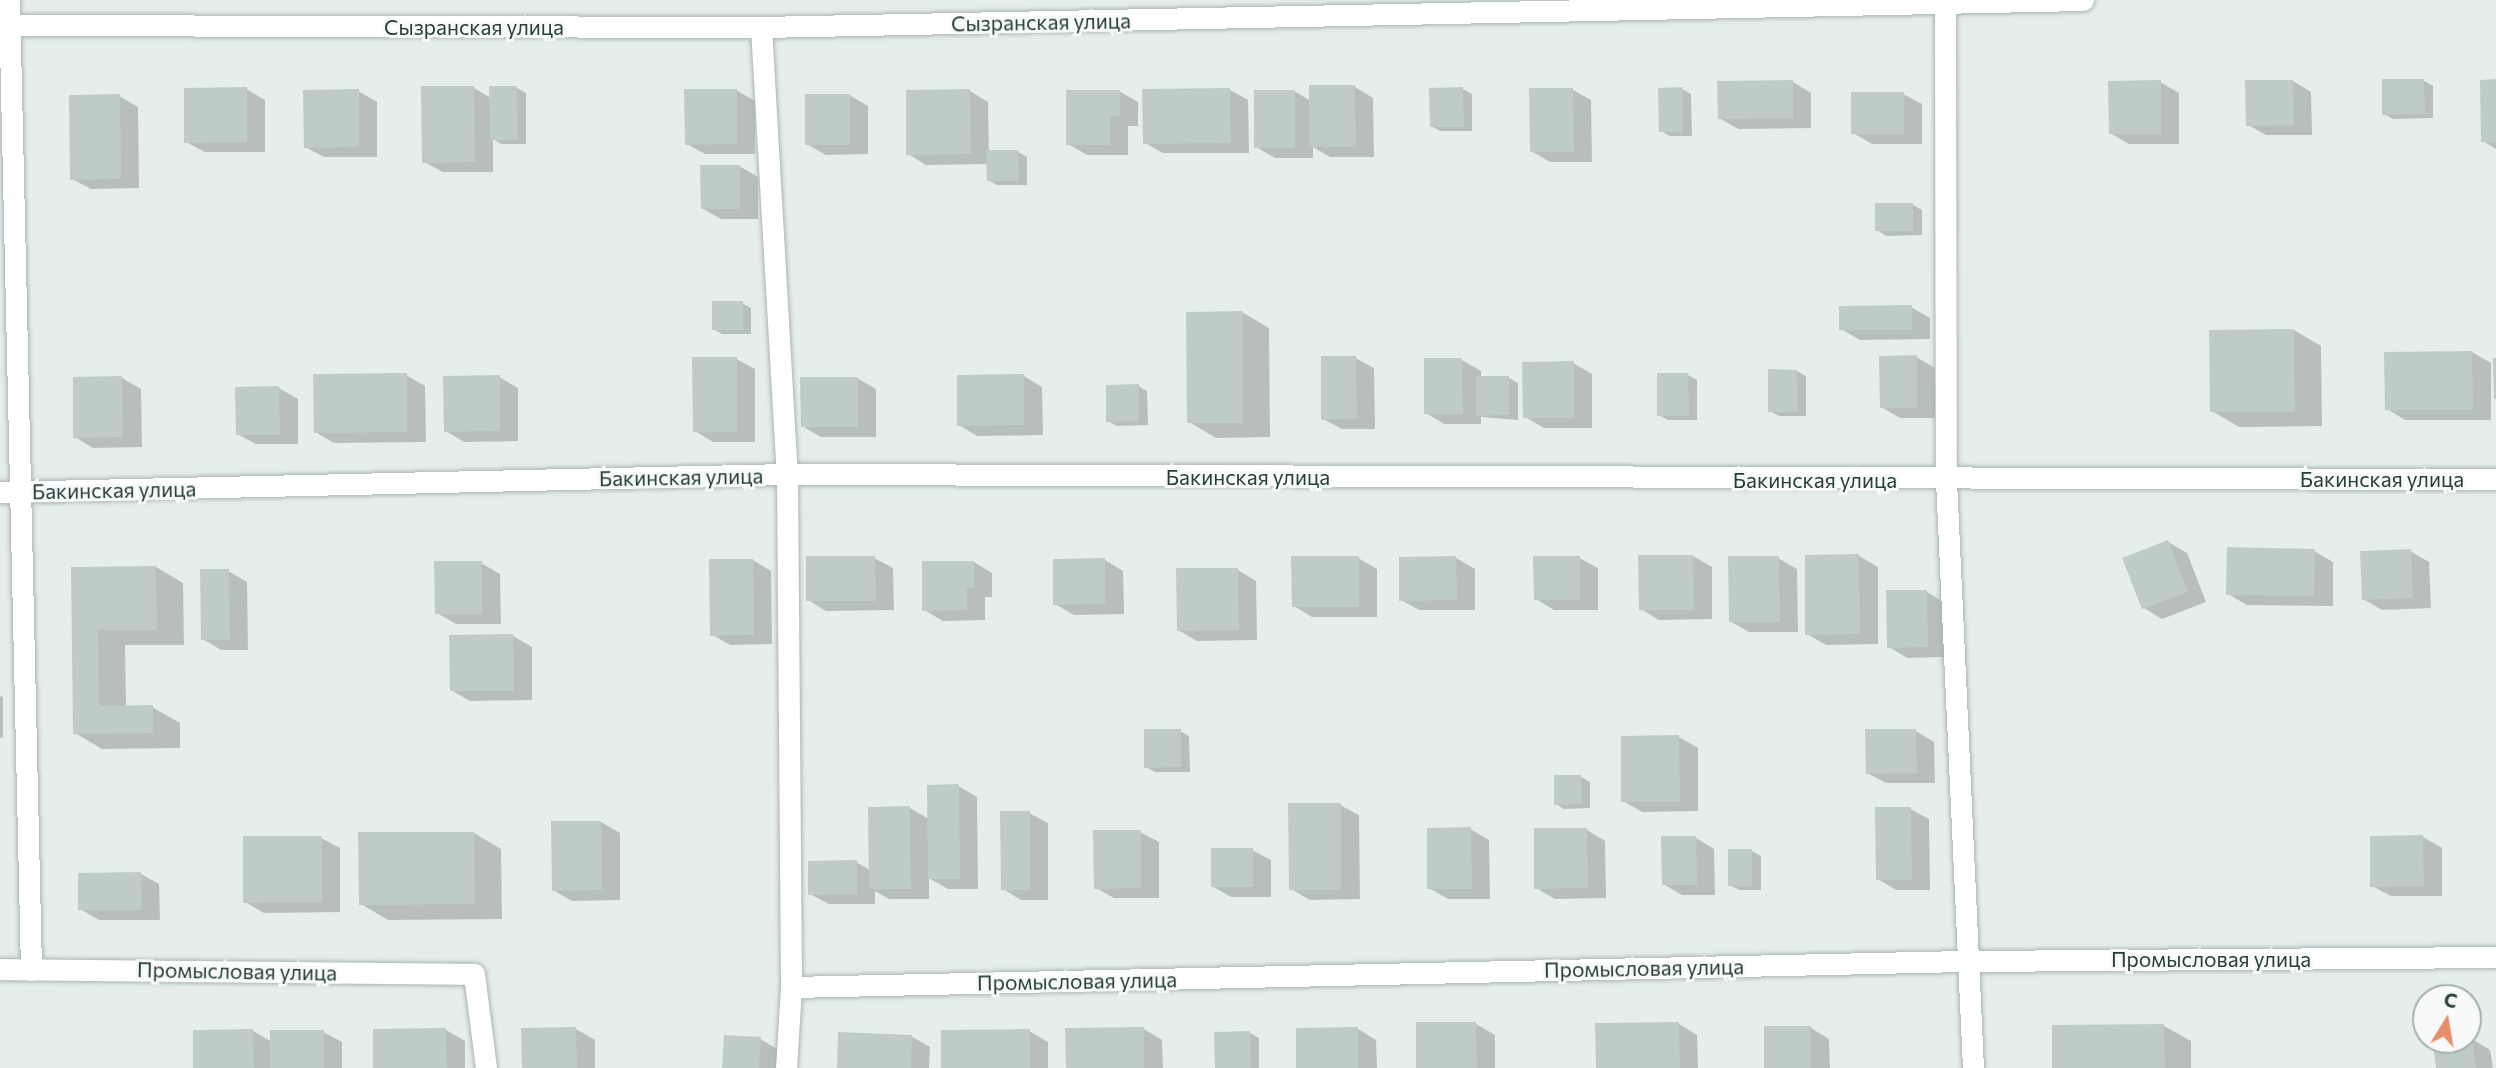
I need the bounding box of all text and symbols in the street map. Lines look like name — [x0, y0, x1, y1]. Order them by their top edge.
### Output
street label: Сызранская улица — [951, 8, 1131, 36]
street label: Сызранская улица — [384, 14, 564, 40]
street label: Бакинская улица — [599, 463, 763, 491]
street label: Бакинская улица — [1166, 464, 1330, 490]
street label: Бакинская улица — [2300, 466, 2464, 492]
street label: Бакинская улица — [1733, 467, 1897, 493]
street label: Бакинская улица — [32, 476, 196, 504]
street label: Промысловая улица — [2111, 946, 2311, 972]
street label: Промысловая улица — [1544, 954, 1744, 982]
street label: Промысловая улица — [137, 957, 337, 985]
street label: Промысловая улица — [977, 967, 1177, 995]
north arrow — [2412, 984, 2482, 1054]
text: С — [2442, 987, 2459, 1012]

